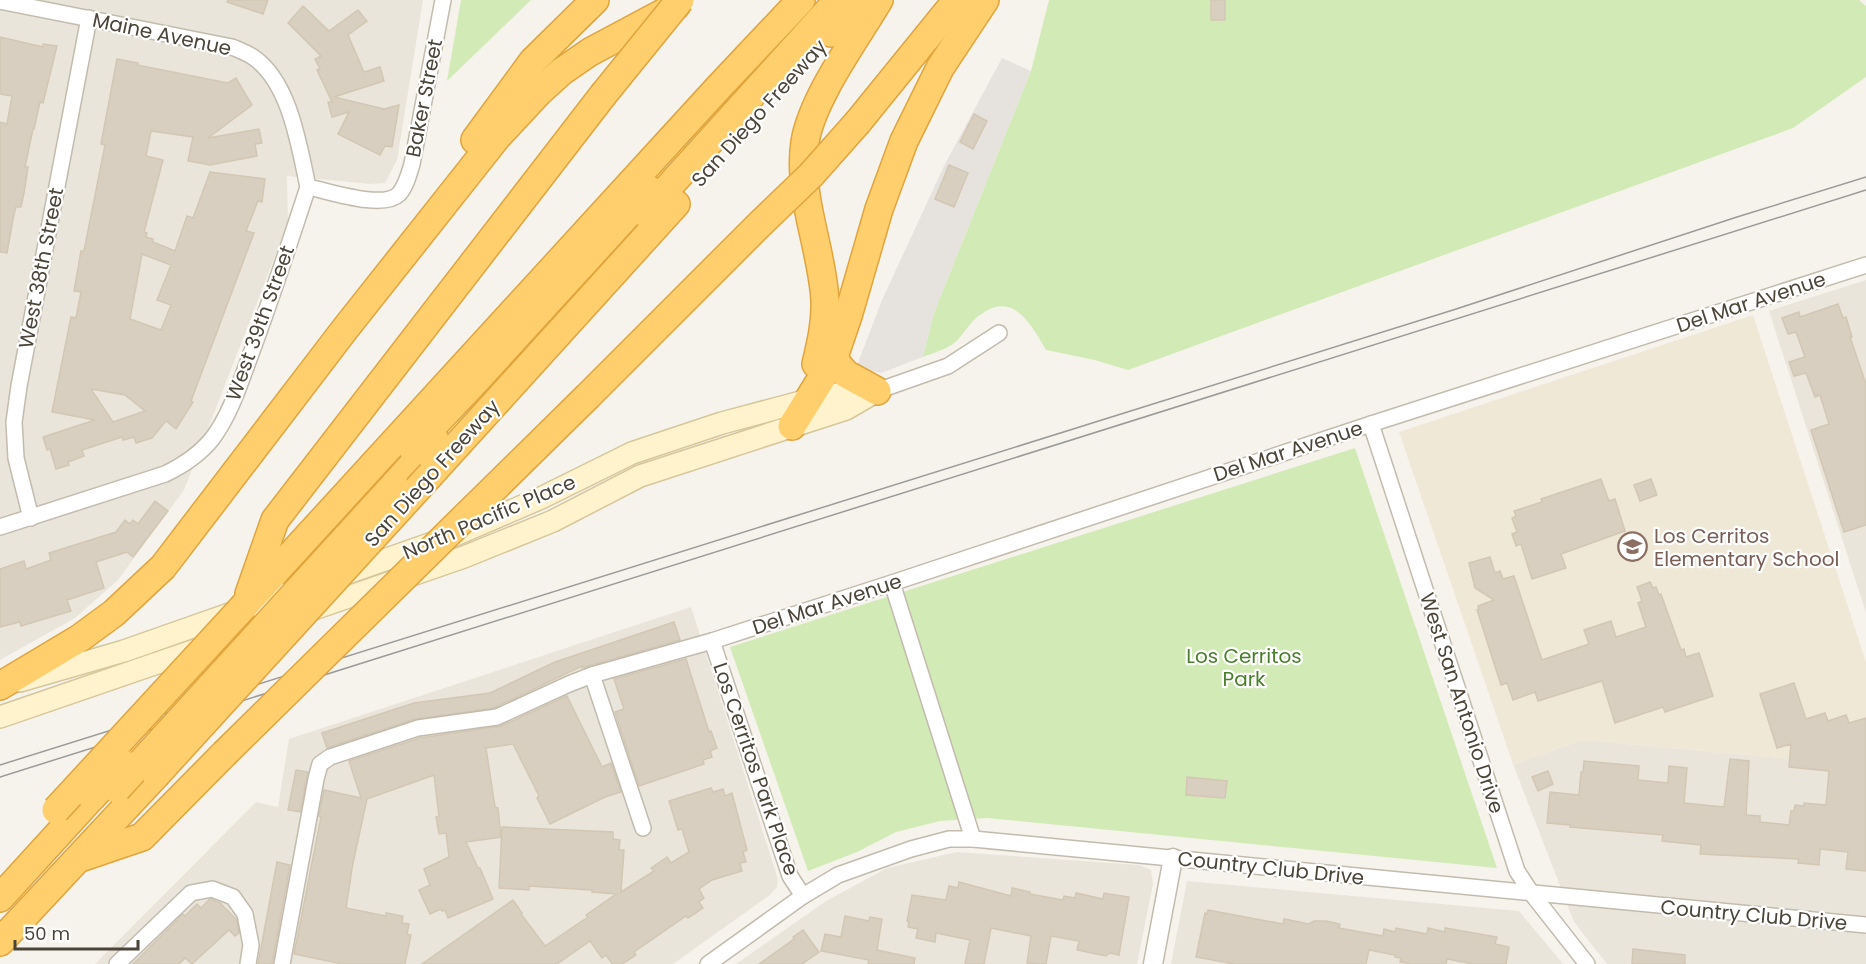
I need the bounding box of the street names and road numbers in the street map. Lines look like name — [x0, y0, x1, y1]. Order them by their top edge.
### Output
street label: Maine Avenue — [90, 6, 234, 62]
street label: San Diego Freeway — [685, 33, 833, 193]
street label: Baker Street — [399, 37, 449, 159]
street label: West 38th Street — [12, 185, 70, 351]
street label: West 39th Street — [219, 241, 301, 405]
street label: Del Mar Avenue — [1673, 265, 1829, 339]
street label: San Diego Freeway — [358, 393, 506, 553]
street label: Del Mar Avenue — [1210, 414, 1366, 488]
street label: North Pacific Place — [398, 468, 580, 566]
street label: Del Mar Avenue — [749, 567, 905, 641]
street label: West San Antonio Drive — [1413, 589, 1511, 817]
street label: Los Cerritos Park Place — [706, 659, 806, 879]
street label: Country Club Drive — [1176, 844, 1366, 892]
street label: Country Club Drive — [1659, 893, 1849, 937]

